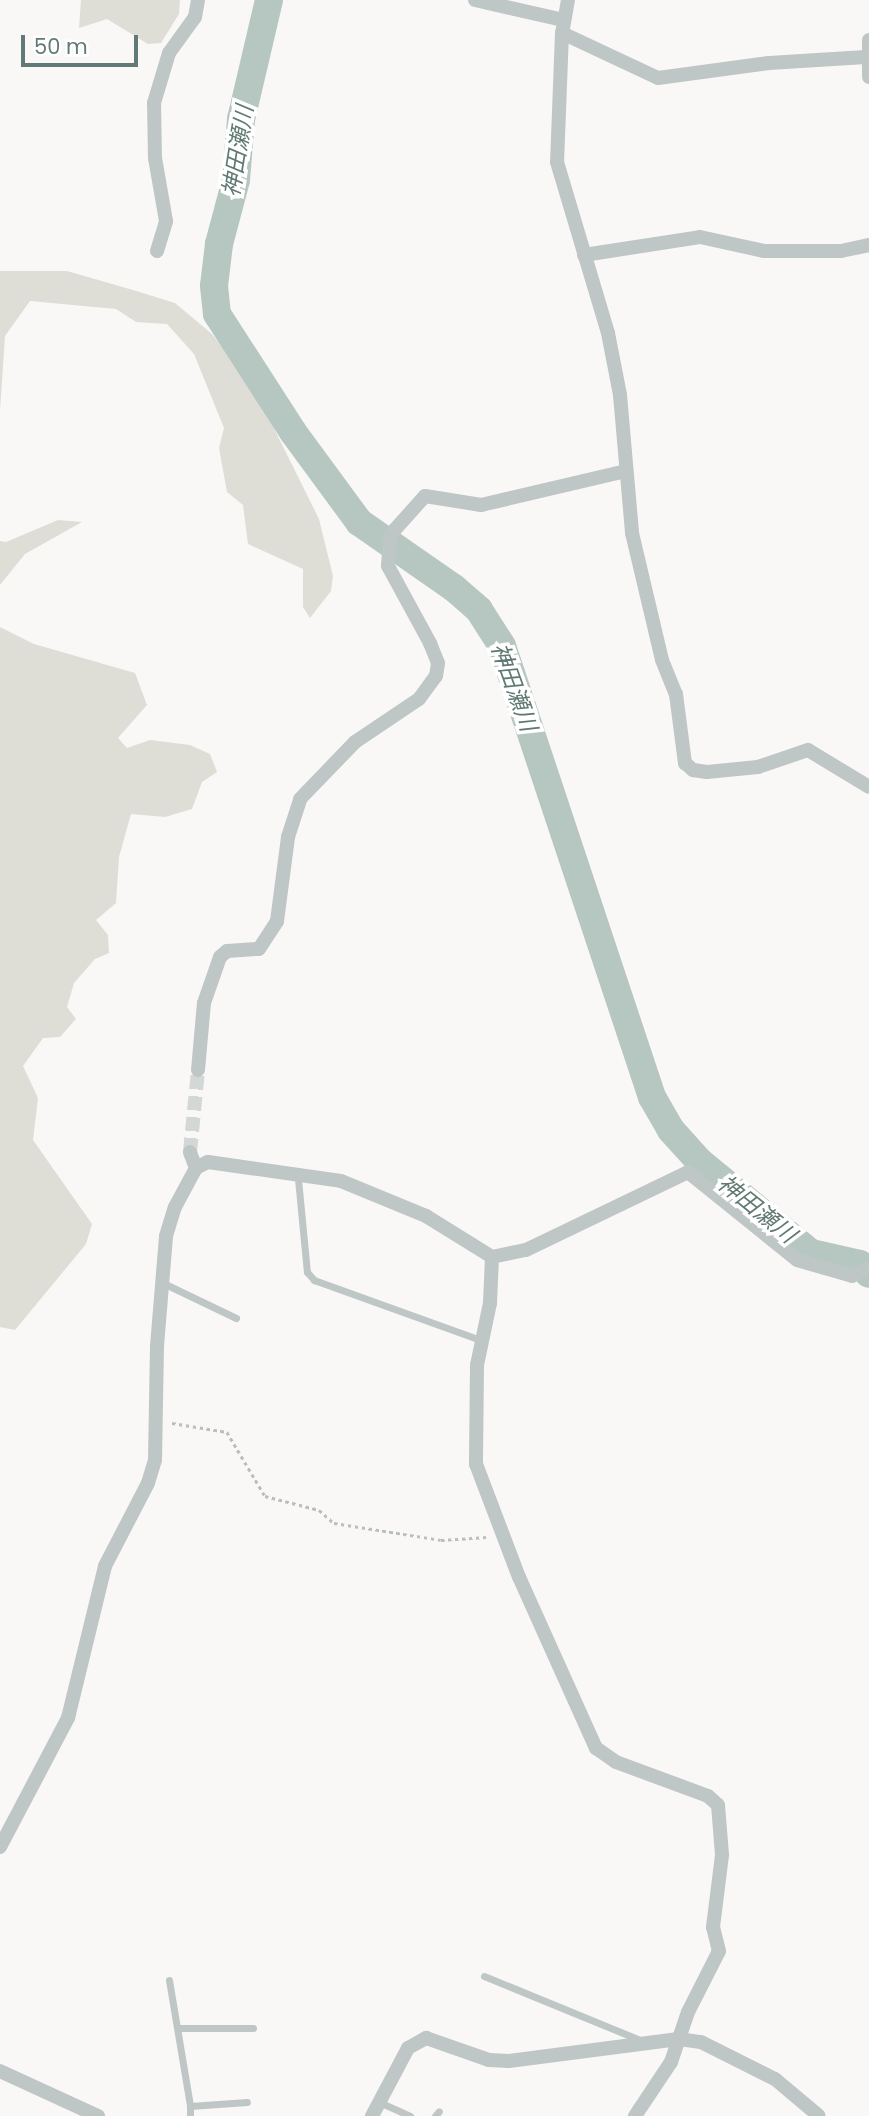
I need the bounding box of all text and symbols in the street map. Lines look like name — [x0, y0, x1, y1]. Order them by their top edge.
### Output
scale bar — [24, 21, 142, 65]
text: 50 m — [34, 32, 88, 61]
water label: 神田瀬川 — [217, 103, 259, 199]
water label: 神田瀬川 — [485, 639, 543, 735]
water label: 神田瀬川 — [713, 1169, 801, 1249]

